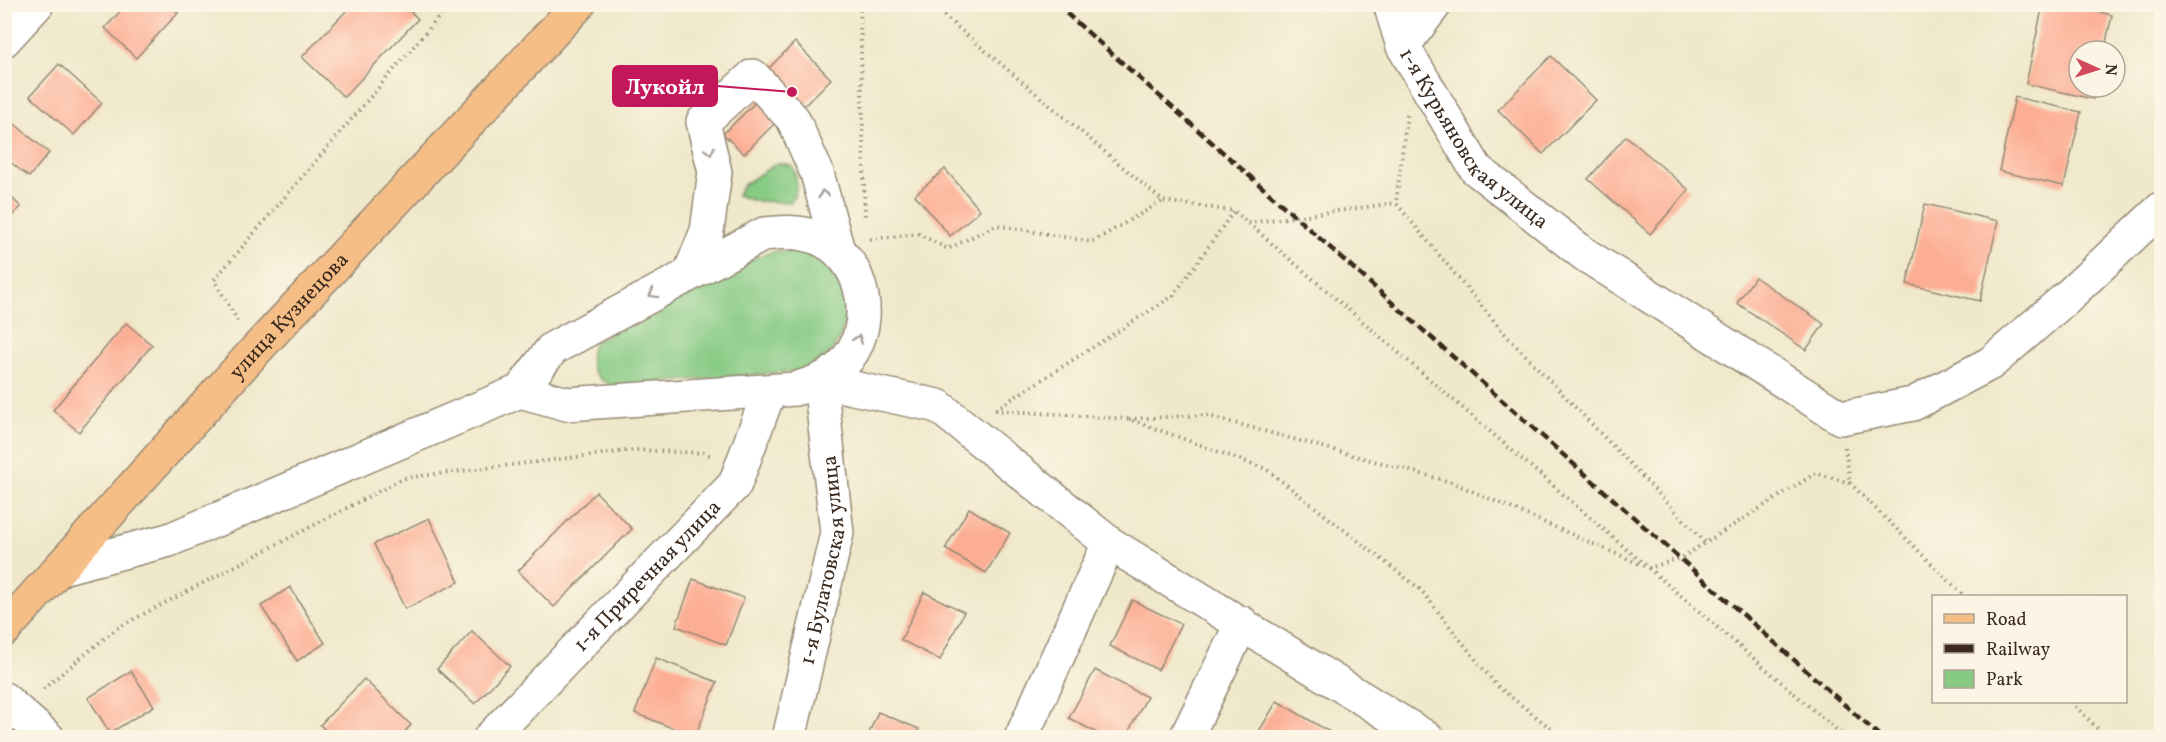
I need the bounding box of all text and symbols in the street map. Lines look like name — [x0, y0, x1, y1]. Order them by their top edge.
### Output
north arrow — [2067, 39, 2127, 99]
street label: 1-я Курьяновская улица — [1391, 43, 1554, 237]
text: N — [2099, 63, 2121, 76]
callout: Лукойл — [613, 66, 717, 106]
text: Лукойл — [625, 73, 705, 104]
one-way arrow — [703, 145, 716, 155]
one-way arrow — [818, 190, 830, 200]
street label: улица Кузнецова — [223, 247, 356, 386]
one-way arrow — [649, 286, 659, 298]
one-way arrow — [850, 334, 863, 344]
street label: 1-я Булатовская улица — [794, 454, 854, 668]
street label: 1-я Приречная улица — [568, 494, 728, 659]
legend — [1932, 595, 2127, 703]
text: Road — [1986, 608, 2027, 633]
text: Railway — [1986, 638, 2050, 663]
text: Park — [1986, 668, 2023, 693]

